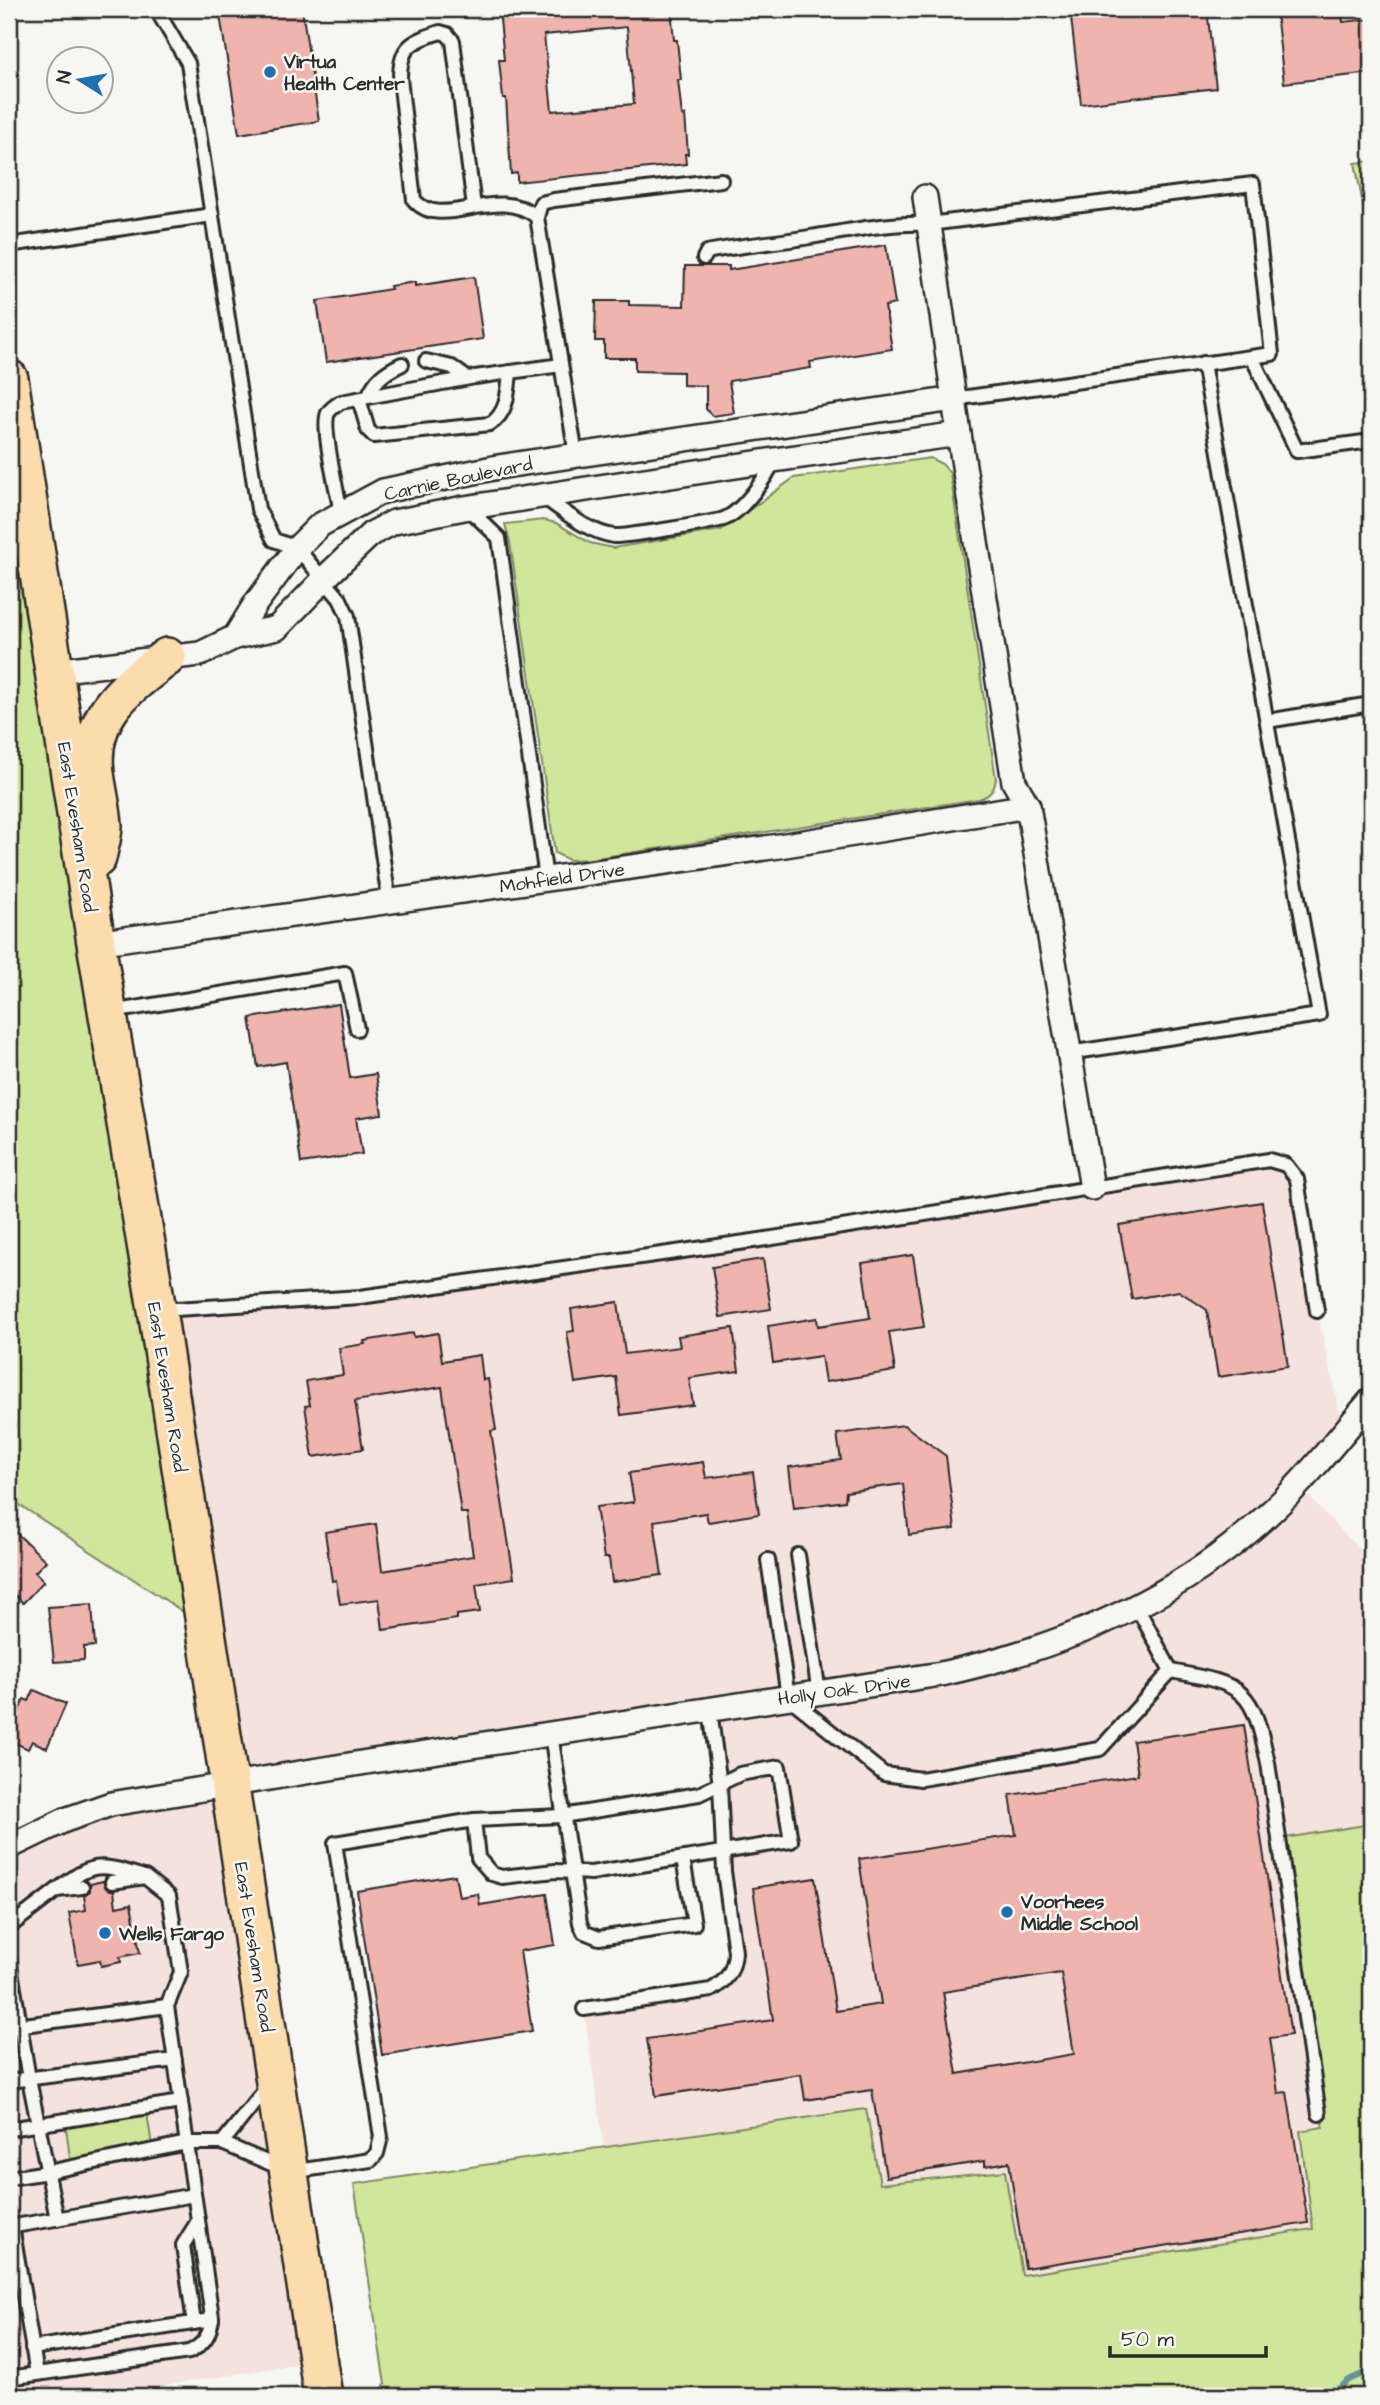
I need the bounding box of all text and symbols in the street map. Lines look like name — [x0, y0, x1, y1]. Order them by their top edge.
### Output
north arrow — [46, 46, 116, 116]
place label: Virtua Health Center — [283, 49, 405, 98]
marker: Virtua Health Center — [262, 64, 278, 80]
text: N — [50, 69, 79, 85]
street label: Carnie Boulevard — [382, 451, 535, 508]
street label: East Evesham Road — [50, 740, 103, 914]
street label: Mohfield Drive — [498, 856, 627, 901]
street label: East Evesham Road — [140, 1300, 193, 1474]
street label: Holly Oak Drive — [776, 1668, 912, 1714]
street label: East Evesham Road — [227, 1860, 280, 2034]
place label: Voorhees Middle School — [1020, 1889, 1138, 1938]
marker: Voorhees Middle School — [999, 1904, 1015, 1920]
place label: Wells Fargo — [118, 1921, 224, 1949]
marker: Wells Fargo — [97, 1925, 113, 1941]
scale bar — [1110, 2314, 1266, 2358]
text: 50 m — [1121, 2325, 1175, 2354]

